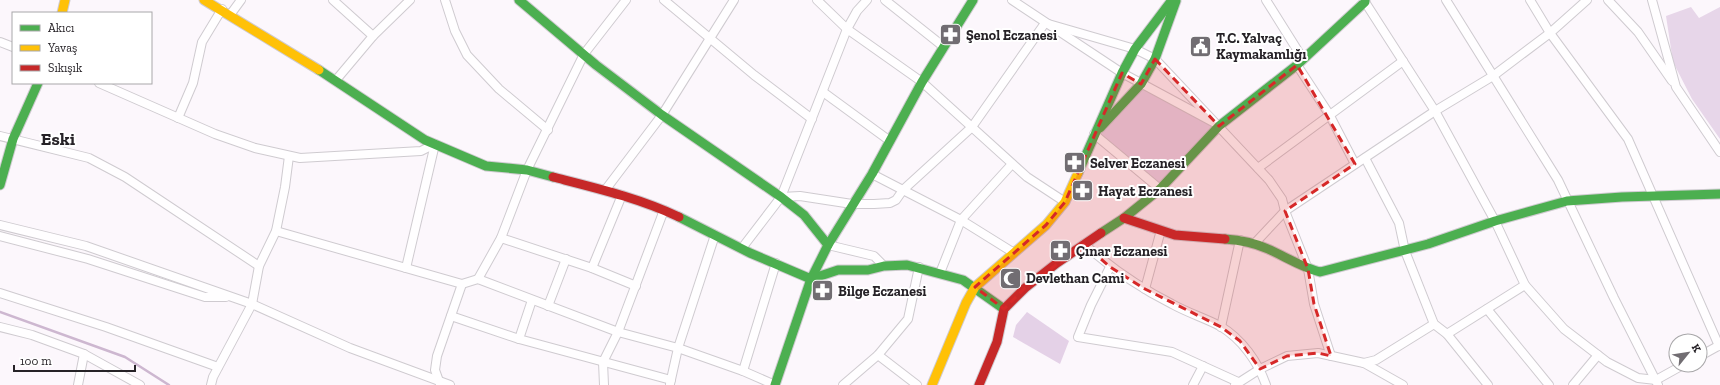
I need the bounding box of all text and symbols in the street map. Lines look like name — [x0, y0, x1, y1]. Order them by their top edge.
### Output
legend — [12, 12, 152, 84]
text: Akıcı — [48, 21, 75, 35]
pharmacy icon: Şenol Eczanesi — [937, 22, 963, 48]
place label: Şenol Eczanesi — [966, 27, 1057, 44]
place label: T.C. Yalvaç Kaymakamlığı — [1216, 30, 1306, 63]
public building icon: T.C. Yalvaç Kaymakamlığı — [1188, 33, 1214, 59]
text: Yavaş — [47, 41, 77, 55]
text: Sıkışık — [48, 61, 83, 75]
district label: Eski — [41, 128, 76, 150]
pharmacy icon: Selver Eczanesi — [1061, 150, 1087, 176]
place label: Selver Eczanesi — [1090, 155, 1185, 172]
pharmacy icon: Hayat Eczanesi — [1070, 178, 1096, 204]
place label: Hayat Eczanesi — [1098, 183, 1192, 200]
pharmacy icon: Çınar Eczanesi — [1048, 238, 1074, 264]
place label: Çınar Eczanesi — [1076, 243, 1168, 260]
mosque icon: Devlethan Cami — [997, 265, 1023, 291]
place label: Devlethan Cami — [1026, 270, 1125, 287]
pharmacy icon: Bilge Eczanesi — [809, 278, 835, 304]
place label: Bilge Eczanesi — [838, 283, 927, 300]
north arrow — [1668, 333, 1708, 373]
text: K — [1689, 342, 1704, 355]
scale bar — [14, 347, 135, 373]
text: 100 m — [20, 354, 52, 368]

